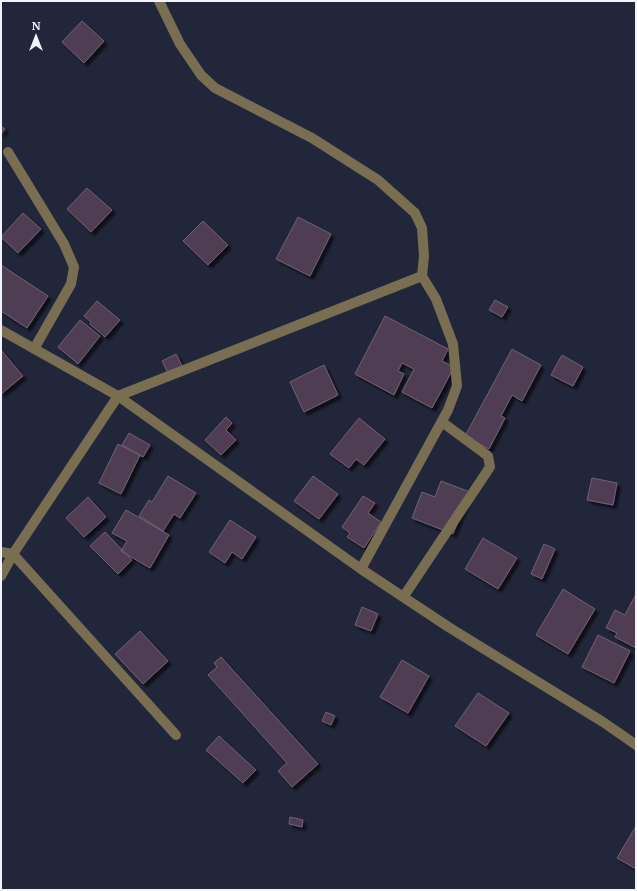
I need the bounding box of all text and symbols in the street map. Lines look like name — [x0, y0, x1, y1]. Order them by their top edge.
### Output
north arrow — [16, 16, 56, 56]
text: N — [32, 19, 41, 33]

